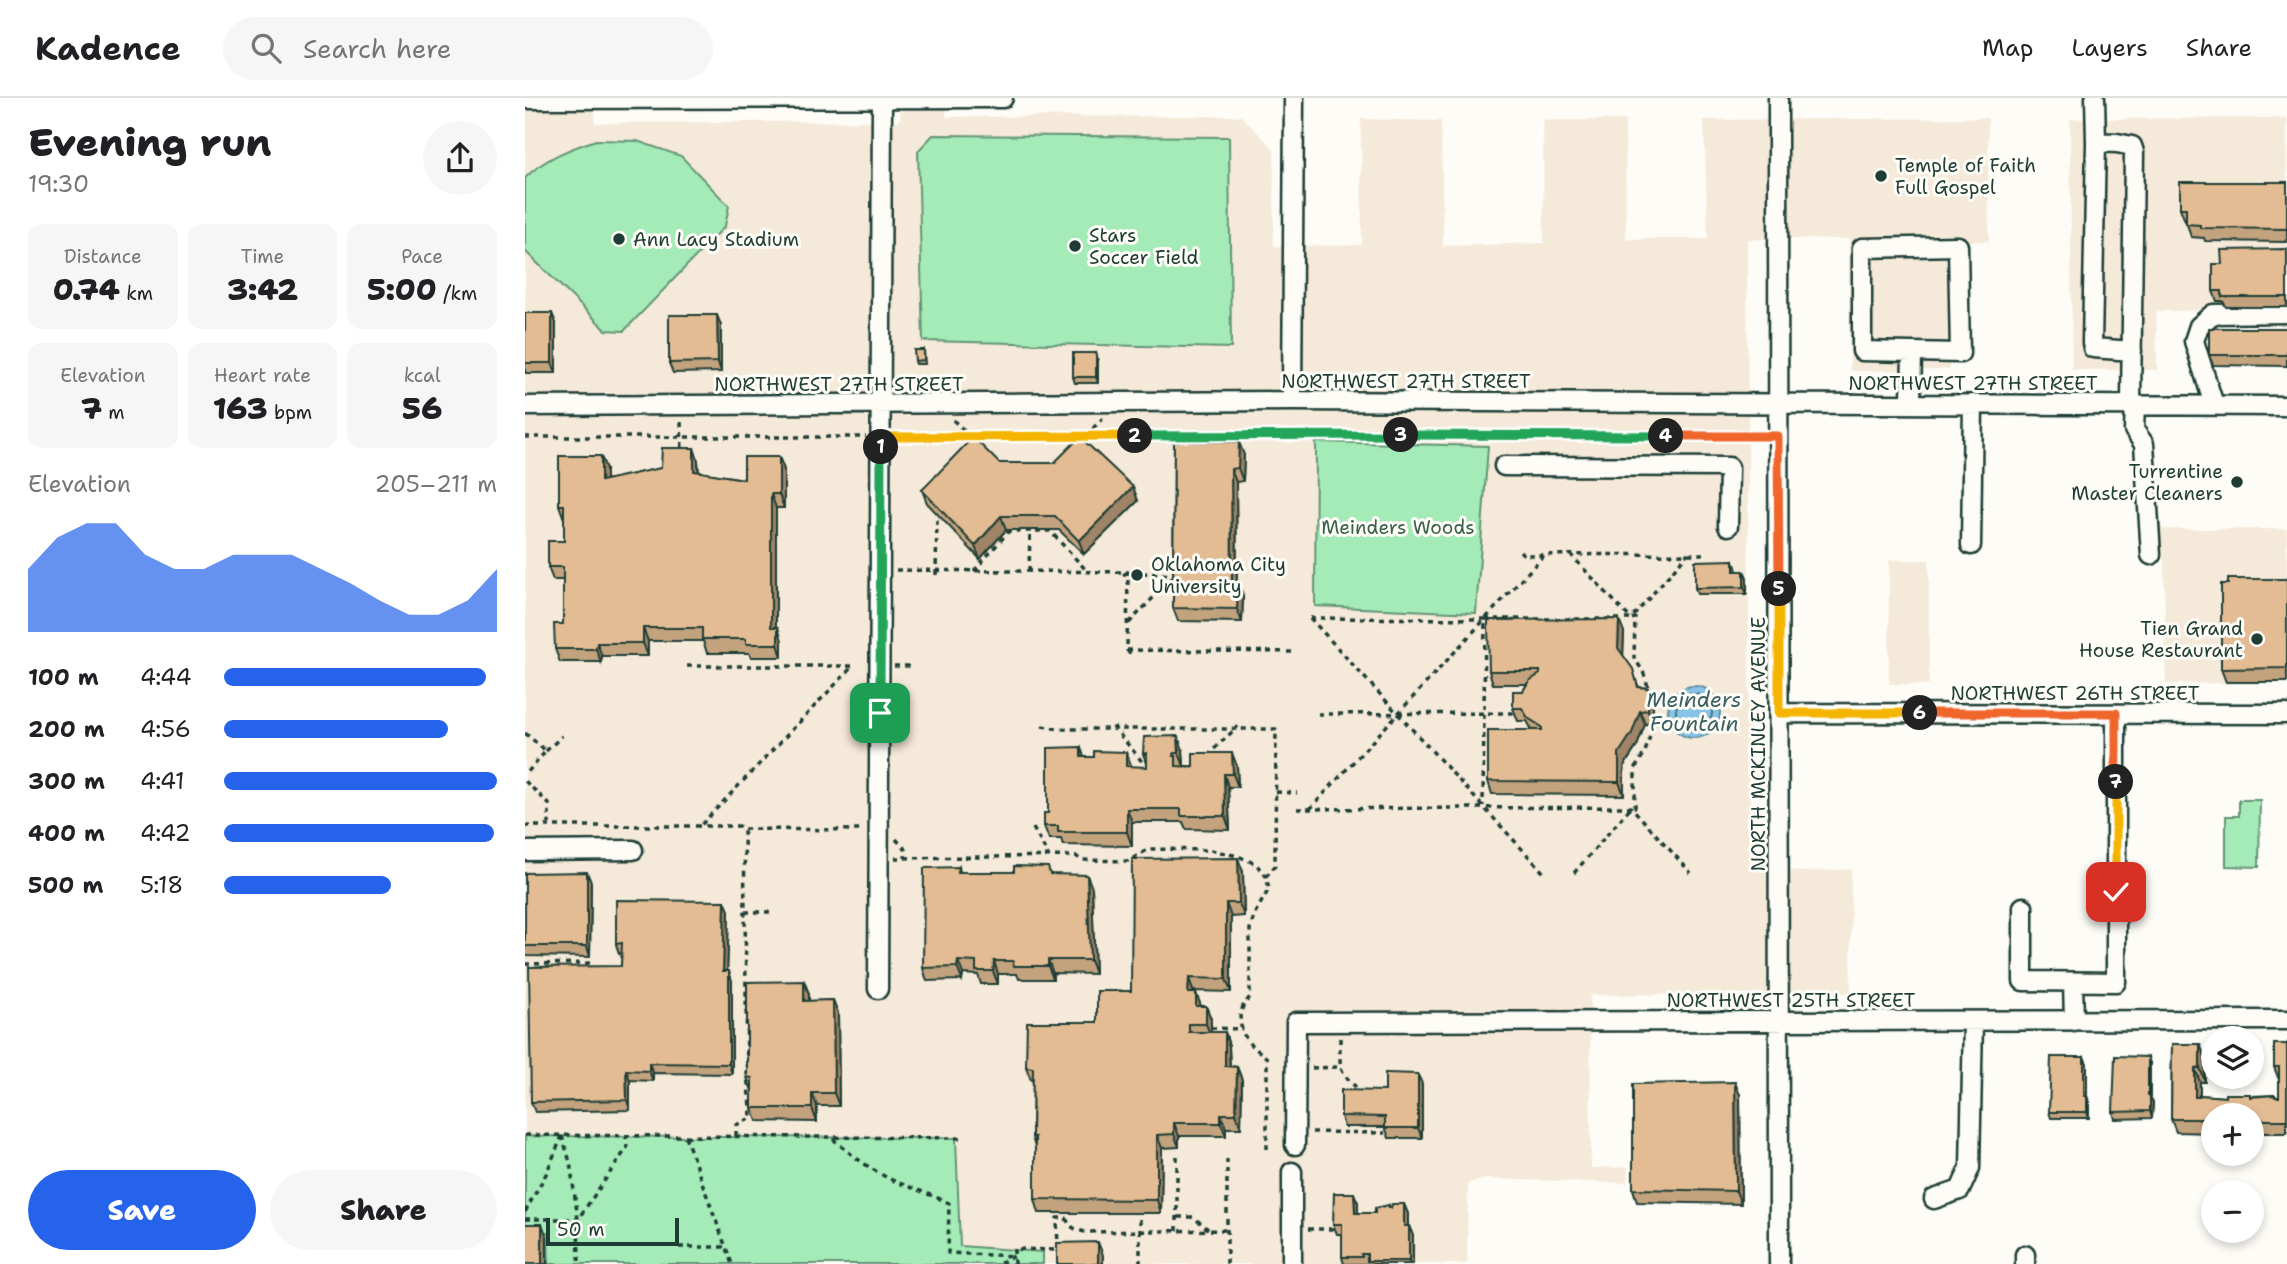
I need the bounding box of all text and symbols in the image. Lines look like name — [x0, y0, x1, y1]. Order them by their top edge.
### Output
search box — [223, 17, 713, 80]
text: Kadence — [35, 26, 181, 71]
icon: search — [247, 29, 285, 67]
text: Search here — [303, 31, 451, 66]
text: Map — [1982, 32, 2033, 64]
text: Layers — [2071, 32, 2148, 64]
text: Share — [2186, 32, 2252, 64]
text: Evening run — [28, 117, 271, 168]
button: share — [423, 121, 497, 195]
place label: Temple of Faith Full Gospel — [1895, 153, 2036, 200]
marker: Temple of Faith Full Gospel — [1873, 168, 1889, 184]
text: 19:30 — [28, 169, 89, 199]
place label: Stars Soccer Field — [1089, 223, 1199, 270]
place label: Ann Lacy Stadium — [633, 227, 799, 252]
marker: Ann Lacy Stadium — [611, 231, 627, 247]
marker: Stars Soccer Field — [1067, 238, 1083, 254]
text: Distance — [64, 244, 142, 269]
text: Time — [241, 244, 284, 269]
text: Pace — [401, 244, 443, 269]
text: 0.74 — [53, 269, 120, 310]
text: 3:42 — [227, 269, 298, 310]
text: 5:00 — [367, 269, 437, 310]
text: km — [120, 281, 153, 306]
text: /km — [437, 281, 477, 306]
text: Elevation — [60, 363, 145, 388]
text: Heart rate — [214, 363, 311, 388]
text: kcal — [404, 363, 441, 388]
street label: NORTHWEST 27TH STREET — [1281, 369, 1531, 394]
street label: NORTHWEST 27TH STREET — [1848, 371, 2098, 396]
street label: NORTHWEST 27TH STREET — [714, 372, 964, 397]
text: 7 — [81, 388, 102, 429]
text: 163 — [213, 388, 268, 429]
text: 56 — [402, 388, 442, 429]
text: m — [102, 400, 125, 425]
text: bpm — [268, 400, 312, 425]
pin: 2 — [1117, 418, 1153, 454]
pin: 3 — [1383, 418, 1419, 452]
pin: 4 — [1649, 418, 1683, 454]
text: 3 — [1394, 422, 1407, 447]
text: 2 — [1128, 423, 1141, 448]
text: 4 — [1659, 423, 1672, 448]
pin: 1 — [863, 430, 899, 464]
text: 1 — [876, 434, 885, 459]
place label: Turrentine Master Cleaners — [2071, 459, 2223, 506]
text: Elevation — [28, 469, 131, 499]
text: 205–211 m — [375, 469, 497, 499]
marker: Turrentine Master Cleaners — [2229, 474, 2245, 490]
park label: Meinders Woods — [1321, 515, 1475, 540]
place label: Oklahoma City University — [1151, 552, 1286, 599]
marker: Oklahoma City University — [1129, 567, 1145, 583]
pin: 5 — [1761, 572, 1797, 606]
text: 5 — [1773, 576, 1784, 601]
street label: NORTH MCKINLEY AVENUE — [1746, 616, 1771, 871]
place label: Tien Grand House Restaurant — [2079, 616, 2243, 663]
marker: Tien Grand House Restaurant — [2249, 631, 2265, 647]
text: 100 m — [28, 662, 99, 692]
text: 4:44 — [140, 662, 192, 692]
street label: NORTHWEST 26TH STREET — [1950, 681, 2200, 706]
pin — [850, 683, 910, 743]
water label: Meinders Fountain — [1647, 686, 1741, 738]
icon: arrive — [861, 694, 899, 732]
pin: 6 — [1903, 696, 1937, 730]
text: 6 — [1913, 700, 1926, 725]
text: 200 m — [28, 714, 105, 744]
text: 4:56 — [140, 714, 191, 744]
pin: 7 — [2099, 764, 2133, 800]
text: 300 m — [28, 766, 105, 796]
text: 4:41 — [140, 766, 185, 796]
text: 7 — [2109, 769, 2122, 794]
text: 400 m — [28, 818, 105, 848]
text: 4:42 — [140, 818, 191, 848]
pin — [2086, 862, 2146, 922]
text: 500 m — [28, 870, 103, 900]
text: 5:18 — [140, 870, 183, 900]
icon: check — [2097, 873, 2135, 911]
street label: NORTHWEST 25TH STREET — [1666, 988, 1916, 1013]
map controls — [2201, 1026, 2264, 1243]
button: layers — [2201, 1026, 2264, 1089]
button: + — [2201, 1103, 2264, 1166]
button: Save — [28, 1170, 256, 1250]
button: Share — [270, 1170, 497, 1250]
button: − — [2201, 1180, 2264, 1243]
scale bar — [546, 1215, 679, 1247]
text: 50 m — [557, 1217, 605, 1242]

